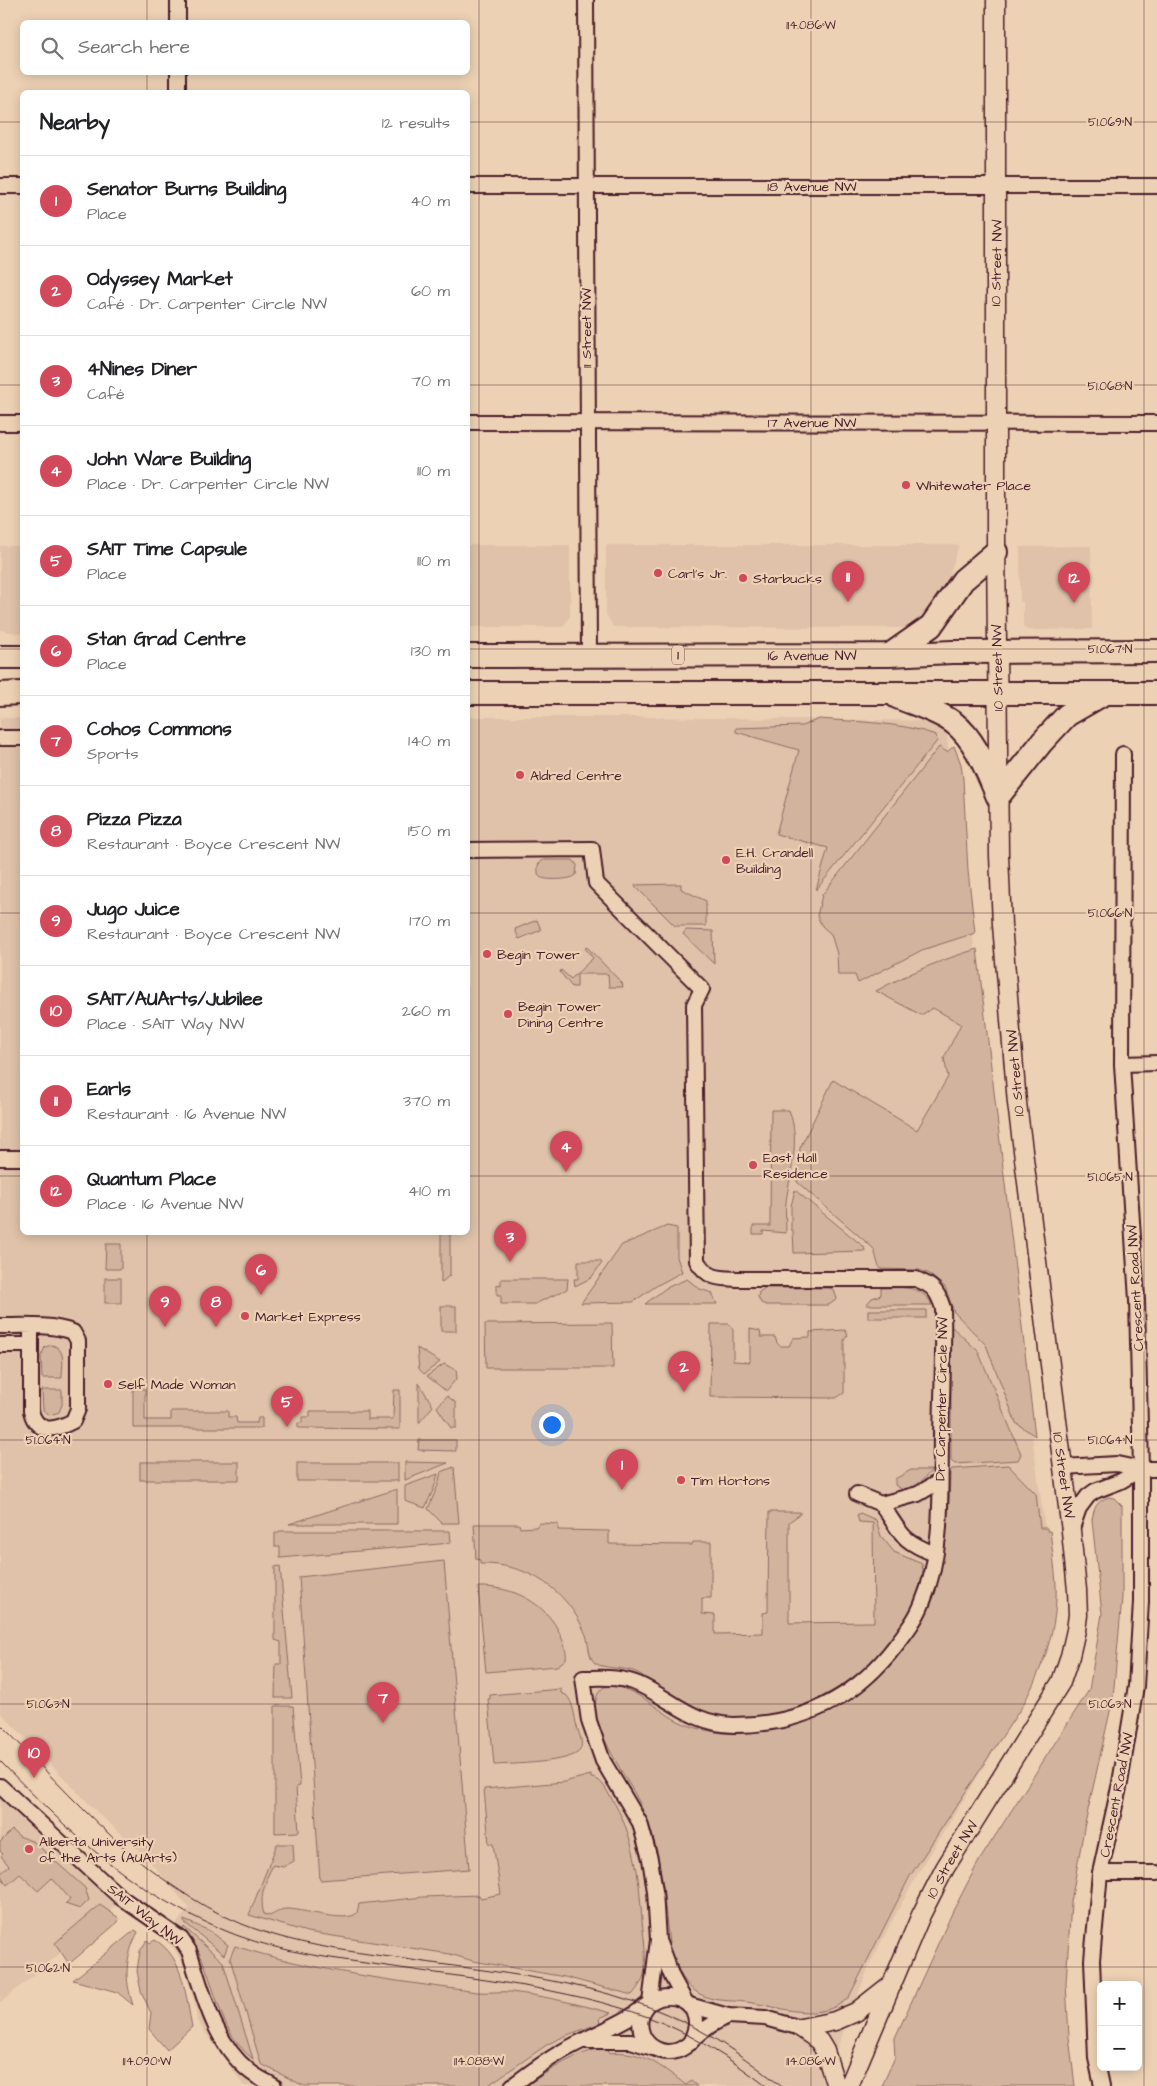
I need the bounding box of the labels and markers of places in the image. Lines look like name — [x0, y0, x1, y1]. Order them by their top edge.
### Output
place label: Whitewater Place — [916, 476, 1032, 496]
marker: Whitewater Place — [900, 479, 912, 491]
pin: 11 — [832, 561, 864, 602]
pin: 12 — [1058, 562, 1090, 603]
place label: Carl's Jr. — [668, 564, 727, 584]
marker: Carl's Jr. — [652, 567, 664, 579]
place label: Starbucks — [753, 569, 822, 589]
marker: Starbucks — [737, 572, 749, 584]
place label: Aldred Centre — [530, 766, 622, 786]
marker: Aldred Centre — [514, 769, 526, 781]
place label: E.H. Crandell Building — [736, 843, 813, 879]
marker: E.H. Crandell Building — [720, 854, 732, 866]
place label: Begin Tower — [497, 945, 580, 965]
marker: Begin Tower — [481, 948, 493, 960]
place label: Begin Tower Dining Centre — [518, 997, 604, 1033]
marker: Begin Tower Dining Centre — [502, 1008, 514, 1020]
pin: 4 — [550, 1131, 582, 1172]
place label: East Hall Residence — [763, 1148, 828, 1184]
marker: East Hall Residence — [747, 1159, 759, 1171]
pin: 3 — [494, 1221, 526, 1262]
pin: 6 — [245, 1254, 277, 1295]
pin: 9 — [149, 1286, 181, 1327]
pin: 8 — [200, 1286, 232, 1327]
place label: Market Express — [255, 1307, 361, 1327]
marker: Market Express — [239, 1310, 251, 1322]
pin: 2 — [668, 1351, 700, 1392]
place label: Self Made Woman — [118, 1375, 236, 1395]
marker: Self Made Woman — [102, 1378, 114, 1390]
pin: 5 — [271, 1386, 303, 1427]
pin: 1 — [606, 1449, 638, 1490]
place label: Tim Hortons — [691, 1471, 770, 1491]
marker: Tim Hortons — [675, 1474, 687, 1486]
pin: 7 — [367, 1682, 399, 1723]
pin: 10 — [18, 1737, 50, 1778]
place label: Alberta University of the Arts (AUArts) — [39, 1832, 177, 1868]
marker: Alberta University of the Arts (AUArts) — [23, 1843, 35, 1855]

